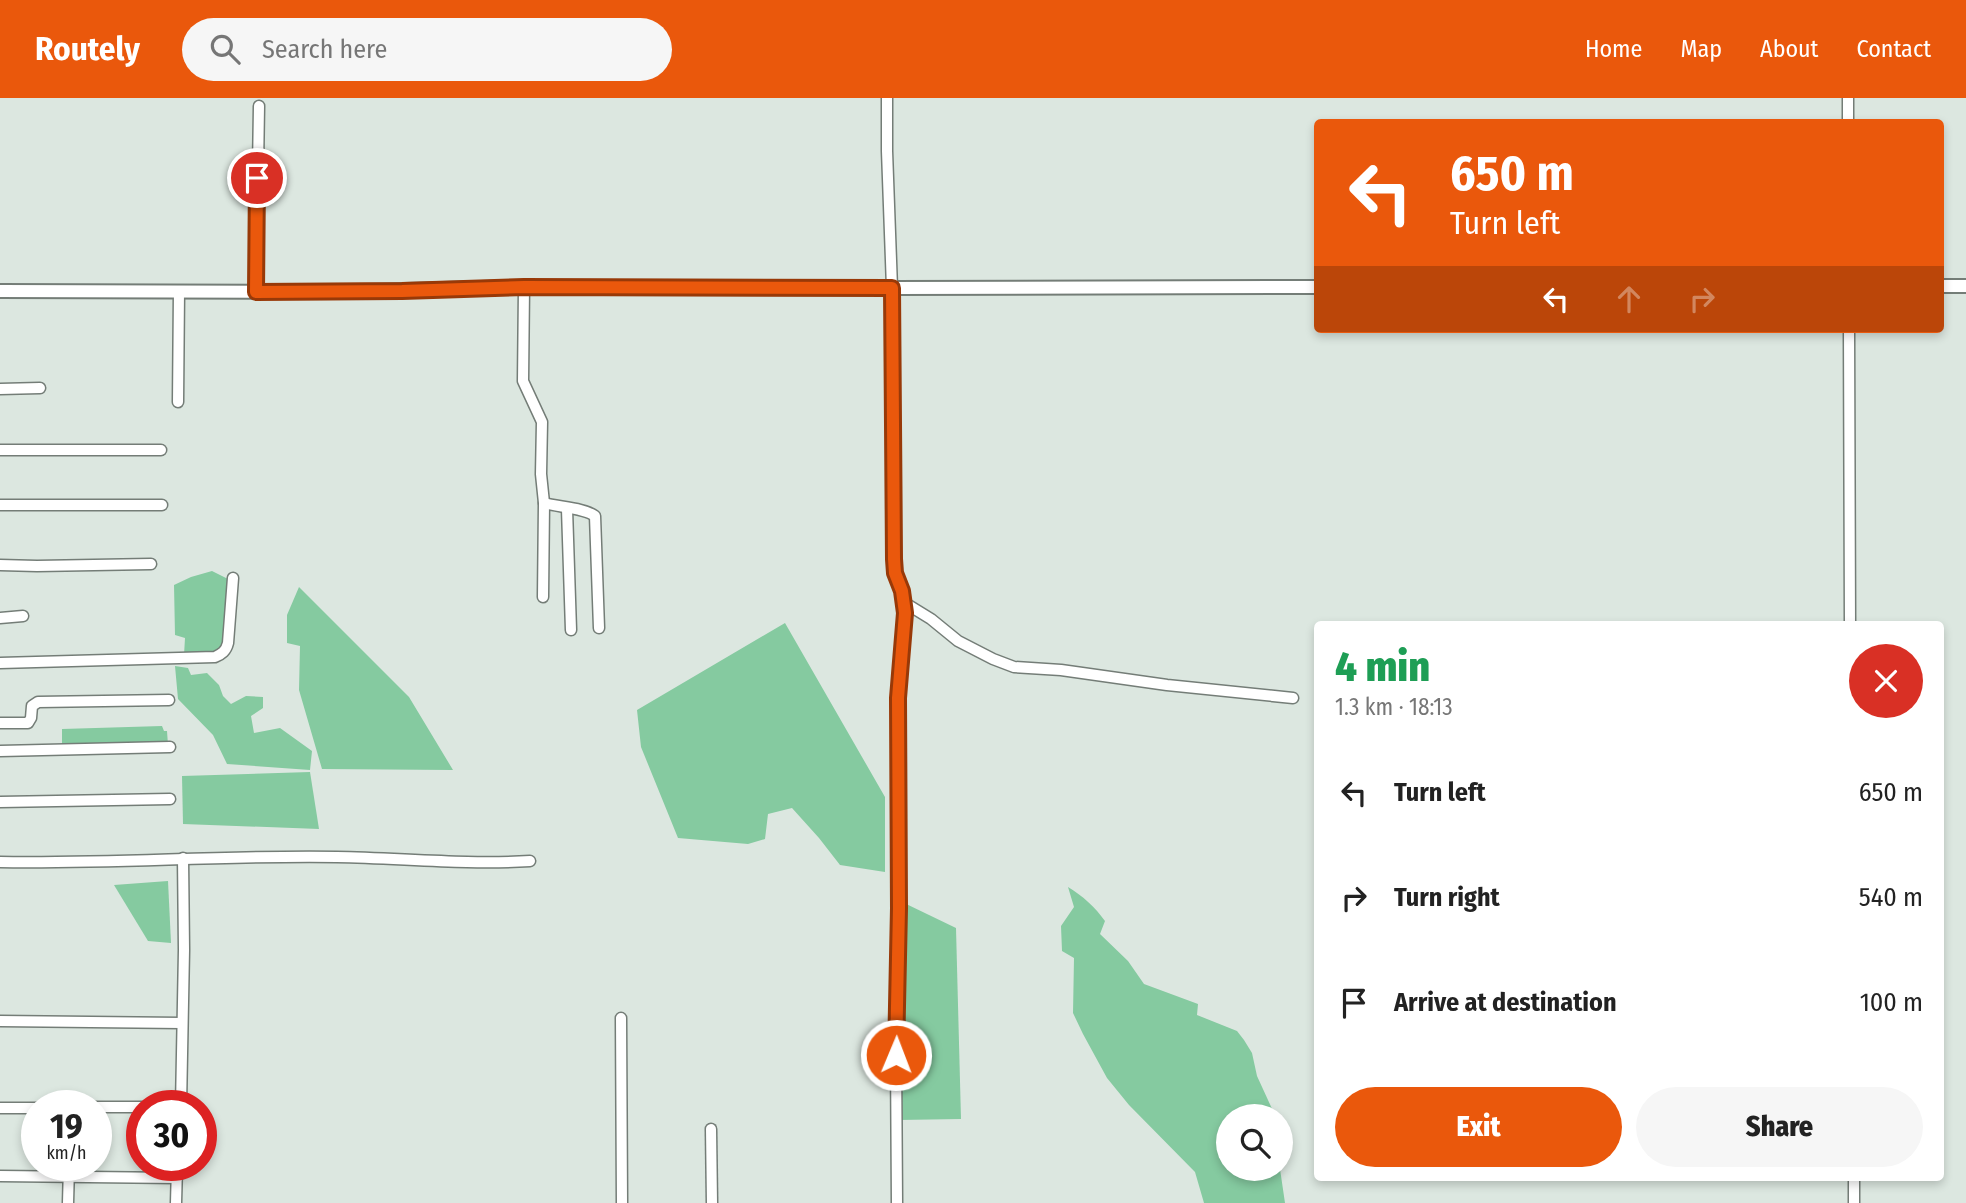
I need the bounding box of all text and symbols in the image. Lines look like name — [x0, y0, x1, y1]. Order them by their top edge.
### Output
search box — [182, 18, 672, 81]
text: Routely — [35, 29, 140, 69]
icon: search — [206, 30, 244, 68]
text: Search here — [262, 34, 387, 65]
text: Home — [1585, 35, 1642, 63]
text: Map — [1680, 35, 1722, 63]
text: About — [1760, 35, 1818, 63]
text: Contact — [1856, 35, 1931, 63]
text: 650 m — [1450, 144, 1574, 203]
icon: left — [1335, 147, 1426, 238]
pin — [227, 148, 287, 208]
icon: arrive — [238, 159, 276, 197]
text: Turn left — [1450, 204, 1560, 242]
icon: left — [1537, 280, 1575, 318]
icon: ahead — [1610, 280, 1648, 318]
icon: right — [1683, 280, 1721, 318]
text: 4 min — [1335, 642, 1430, 692]
button: close — [1849, 644, 1923, 718]
text: 1.3 km · 18:13 — [1335, 693, 1453, 721]
icon: left — [1335, 774, 1373, 812]
text: Turn left — [1394, 777, 1486, 808]
text: 650 m — [1859, 777, 1923, 808]
icon: right — [1335, 879, 1373, 917]
text: Turn right — [1394, 882, 1500, 913]
text: 540 m — [1859, 882, 1923, 913]
icon: arrive — [1335, 984, 1373, 1022]
text: Arrive at destination — [1394, 987, 1617, 1018]
text: 100 m — [1860, 987, 1923, 1018]
position arrow — [859, 1018, 933, 1092]
button: Exit — [1335, 1087, 1622, 1167]
button: Share — [1636, 1087, 1923, 1167]
speed limit sign: 30 — [126, 1090, 217, 1181]
map controls — [1216, 1104, 1293, 1181]
button: search — [1216, 1104, 1293, 1181]
text: 19 — [50, 1105, 83, 1147]
text: km/h — [46, 1142, 87, 1164]

